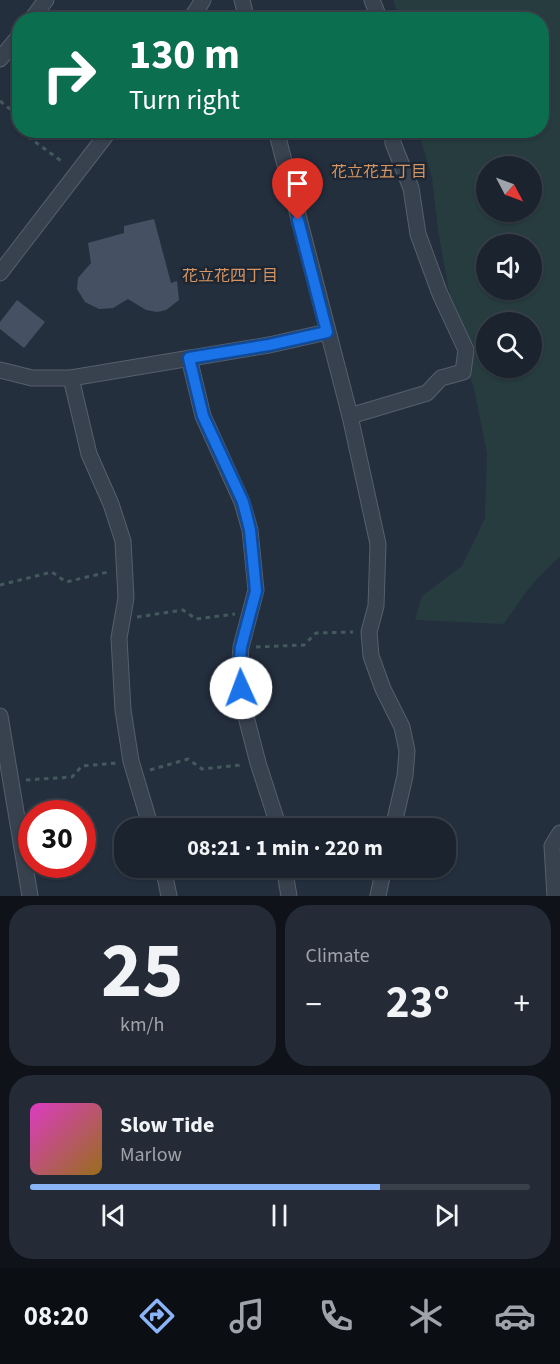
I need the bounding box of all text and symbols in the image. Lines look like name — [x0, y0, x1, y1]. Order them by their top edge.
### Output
text: 130 m — [129, 25, 240, 85]
icon: right — [30, 36, 108, 114]
text: Turn right — [129, 81, 240, 120]
north arrow — [476, 156, 542, 222]
map controls — [476, 156, 542, 378]
pin — [272, 158, 323, 220]
district label: 花立花五丁目 — [331, 161, 427, 183]
icon: arrive — [281, 167, 314, 200]
button: sound — [476, 234, 542, 300]
district label: 花立花四丁目 — [182, 265, 278, 287]
button: search — [476, 312, 542, 378]
position arrow — [209, 656, 273, 720]
speed limit sign: 30 — [18, 800, 96, 878]
text: 08:21 · 1 min · 220 m — [187, 832, 383, 864]
text: 25 — [101, 916, 183, 1027]
text: Climate — [306, 942, 370, 970]
text: 23° — [386, 971, 450, 1035]
text: − — [306, 981, 322, 1028]
text: + — [514, 981, 530, 1028]
text: km/h — [120, 1011, 164, 1039]
text: Slow Tide — [120, 1109, 214, 1141]
text: Marlow — [120, 1141, 182, 1169]
icon: previous — [97, 1199, 130, 1232]
icon: pause — [263, 1199, 296, 1232]
icon: next — [430, 1199, 463, 1232]
icon: directions — [136, 1295, 178, 1337]
icon: music — [226, 1295, 268, 1337]
icon: phone — [315, 1295, 357, 1337]
icon: climate — [405, 1295, 447, 1337]
icon: car — [494, 1295, 536, 1337]
text: 08:20 — [24, 1297, 89, 1336]

